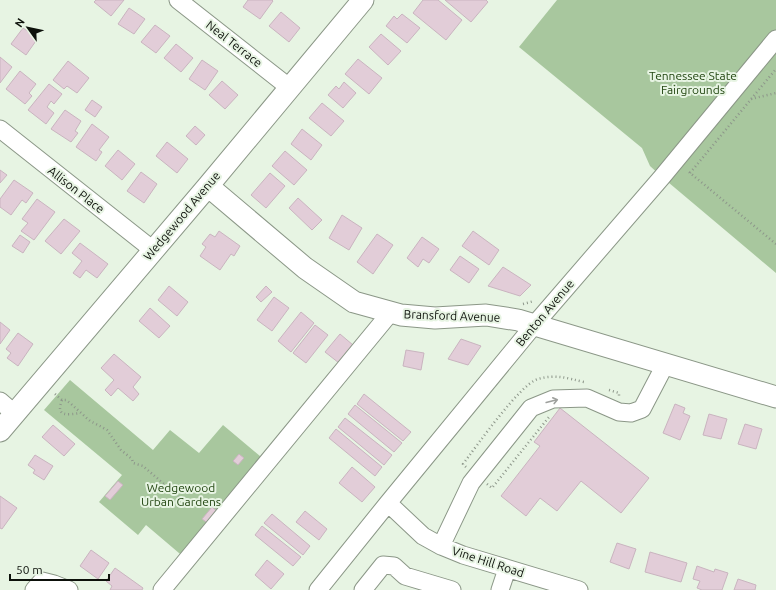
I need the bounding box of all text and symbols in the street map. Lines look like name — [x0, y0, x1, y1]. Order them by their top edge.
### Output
north arrow — [8, 8, 48, 48]
text: N — [12, 16, 27, 29]
street label: Neal Terrace — [204, 18, 265, 69]
park label: Tennessee State Fairgrounds — [649, 69, 737, 96]
street label: Allison Place — [46, 164, 107, 216]
street label: Wedgewood Avenue — [141, 169, 222, 263]
street label: Benton Avenue — [513, 277, 576, 349]
street label: Bransford Avenue — [403, 307, 501, 324]
one-way arrow — [545, 396, 558, 404]
park label: Wedgewood Urban Gardens — [141, 481, 221, 508]
street label: Vine Hill Road — [450, 544, 526, 579]
scale bar — [10, 556, 109, 582]
text: 50 m — [16, 563, 43, 576]

